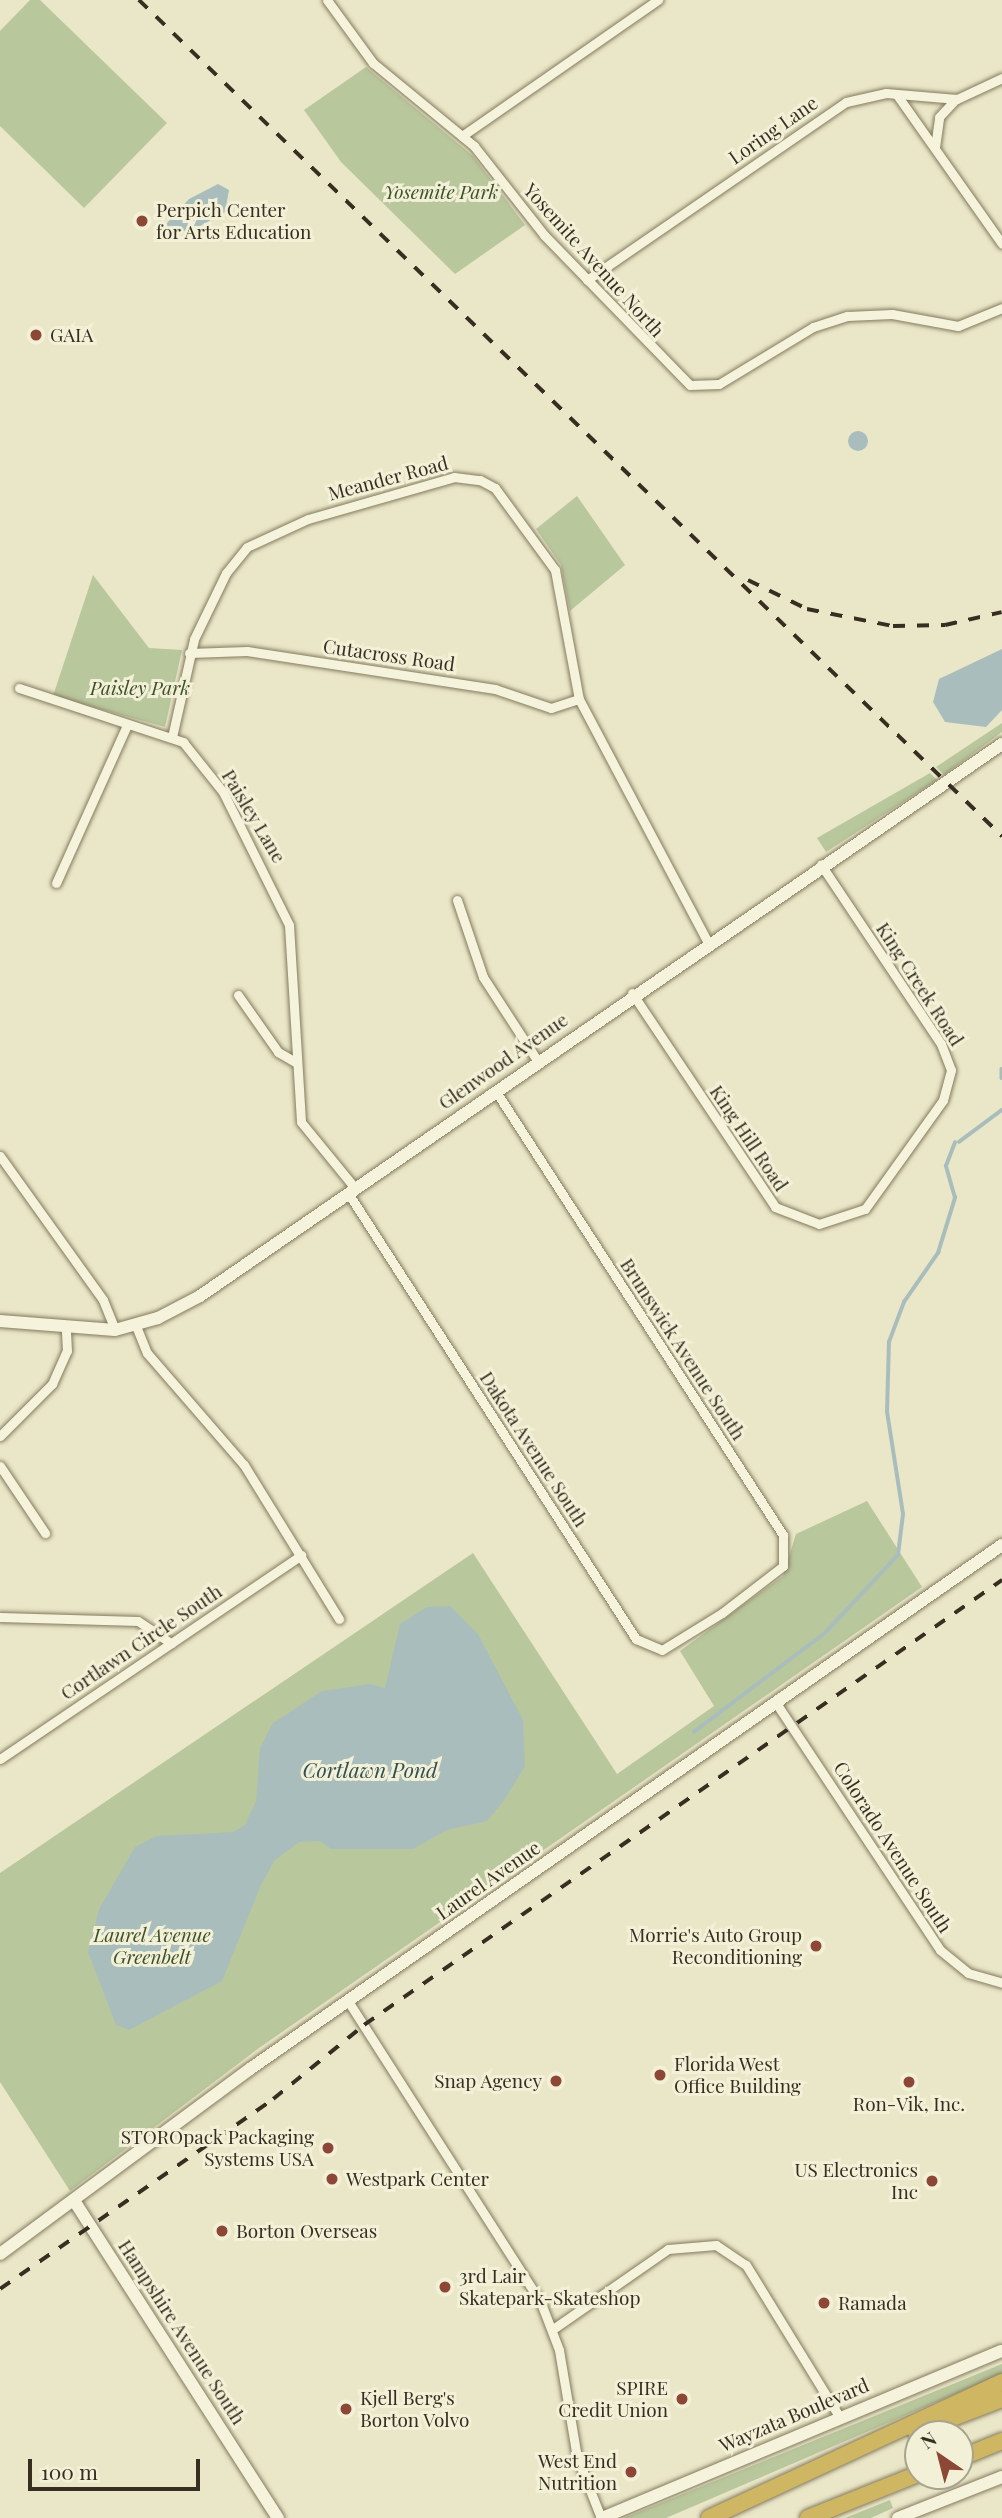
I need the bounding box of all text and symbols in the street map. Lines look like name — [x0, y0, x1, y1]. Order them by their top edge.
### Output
street label: Loring Lane — [724, 91, 822, 169]
street label: Yosemite Avenue North — [519, 178, 669, 342]
park label: Yosemite Park — [384, 181, 498, 203]
place label: Perpich Center for Arts Education — [156, 199, 312, 243]
marker: Perpich Center for Arts Education — [134, 213, 150, 229]
place label: GAIA — [50, 324, 93, 346]
marker: GAIA — [28, 327, 44, 343]
street label: Meander Road — [325, 451, 451, 505]
street label: Cutacross Road — [322, 634, 456, 676]
park label: Paisley Park — [90, 677, 190, 699]
street label: Paisley Lane — [217, 765, 291, 867]
street label: King Creek Road — [872, 918, 968, 1050]
street label: Glenwood Avenue — [434, 1008, 572, 1114]
street label: King Hill Road — [705, 1081, 793, 1195]
street label: Brunswick Avenue South — [616, 1254, 750, 1444]
street label: Dakota Avenue South — [475, 1367, 593, 1531]
street label: Cortlawn Circle South — [56, 1580, 226, 1704]
water label: Cortlawn Pond — [303, 1756, 437, 1782]
street label: Colorado Avenue South — [829, 1757, 957, 1937]
street label: Laurel Avenue — [431, 1836, 545, 1924]
park label: Laurel Avenue Greenbelt — [93, 1924, 211, 1968]
place label: Morrie's Auto Group Reconditioning — [628, 1924, 802, 1968]
marker: Morrie's Auto Group Reconditioning — [808, 1938, 824, 1954]
place label: Florida West Office Building — [674, 2053, 801, 2097]
marker: Florida West Office Building — [652, 2067, 668, 2083]
place label: Snap Agency — [434, 2070, 542, 2092]
marker: Snap Agency — [548, 2073, 564, 2089]
marker: Ron-Vik, Inc. — [901, 2074, 917, 2090]
place label: Ron-Vik, Inc. — [853, 2093, 965, 2115]
place label: STOROpack Packaging Systems USA — [121, 2126, 314, 2170]
marker: STOROpack Packaging Systems USA — [320, 2140, 336, 2156]
place label: US Electronics Inc — [795, 2159, 918, 2203]
place label: Westpark Center — [346, 2168, 489, 2190]
marker: Westpark Center — [324, 2171, 340, 2187]
marker: US Electronics Inc — [924, 2173, 940, 2189]
place label: Borton Overseas — [236, 2220, 377, 2242]
marker: Borton Overseas — [214, 2223, 230, 2239]
street label: Hampshire Avenue South — [114, 2235, 250, 2429]
place label: 3rd Lair Skatepark-Skateshop — [459, 2265, 640, 2309]
marker: 3rd Lair Skatepark-Skateshop — [437, 2279, 453, 2295]
place label: Ramada — [838, 2292, 907, 2314]
marker: Ramada — [816, 2295, 832, 2311]
street label: Wayzata Boulevard — [716, 2373, 872, 2457]
place label: SPIRE Credit Union — [558, 2377, 668, 2421]
place label: Kjell Berg's Borton Volvo — [360, 2387, 470, 2431]
marker: SPIRE Credit Union — [674, 2391, 690, 2407]
marker: Kjell Berg's Borton Volvo — [338, 2401, 354, 2417]
north arrow — [904, 2420, 974, 2490]
text: N — [915, 2425, 941, 2454]
scale bar — [32, 2444, 203, 2488]
place label: West End Nutrition — [538, 2450, 617, 2494]
text: 100 m — [41, 2457, 98, 2485]
marker: West End Nutrition — [623, 2464, 639, 2480]

